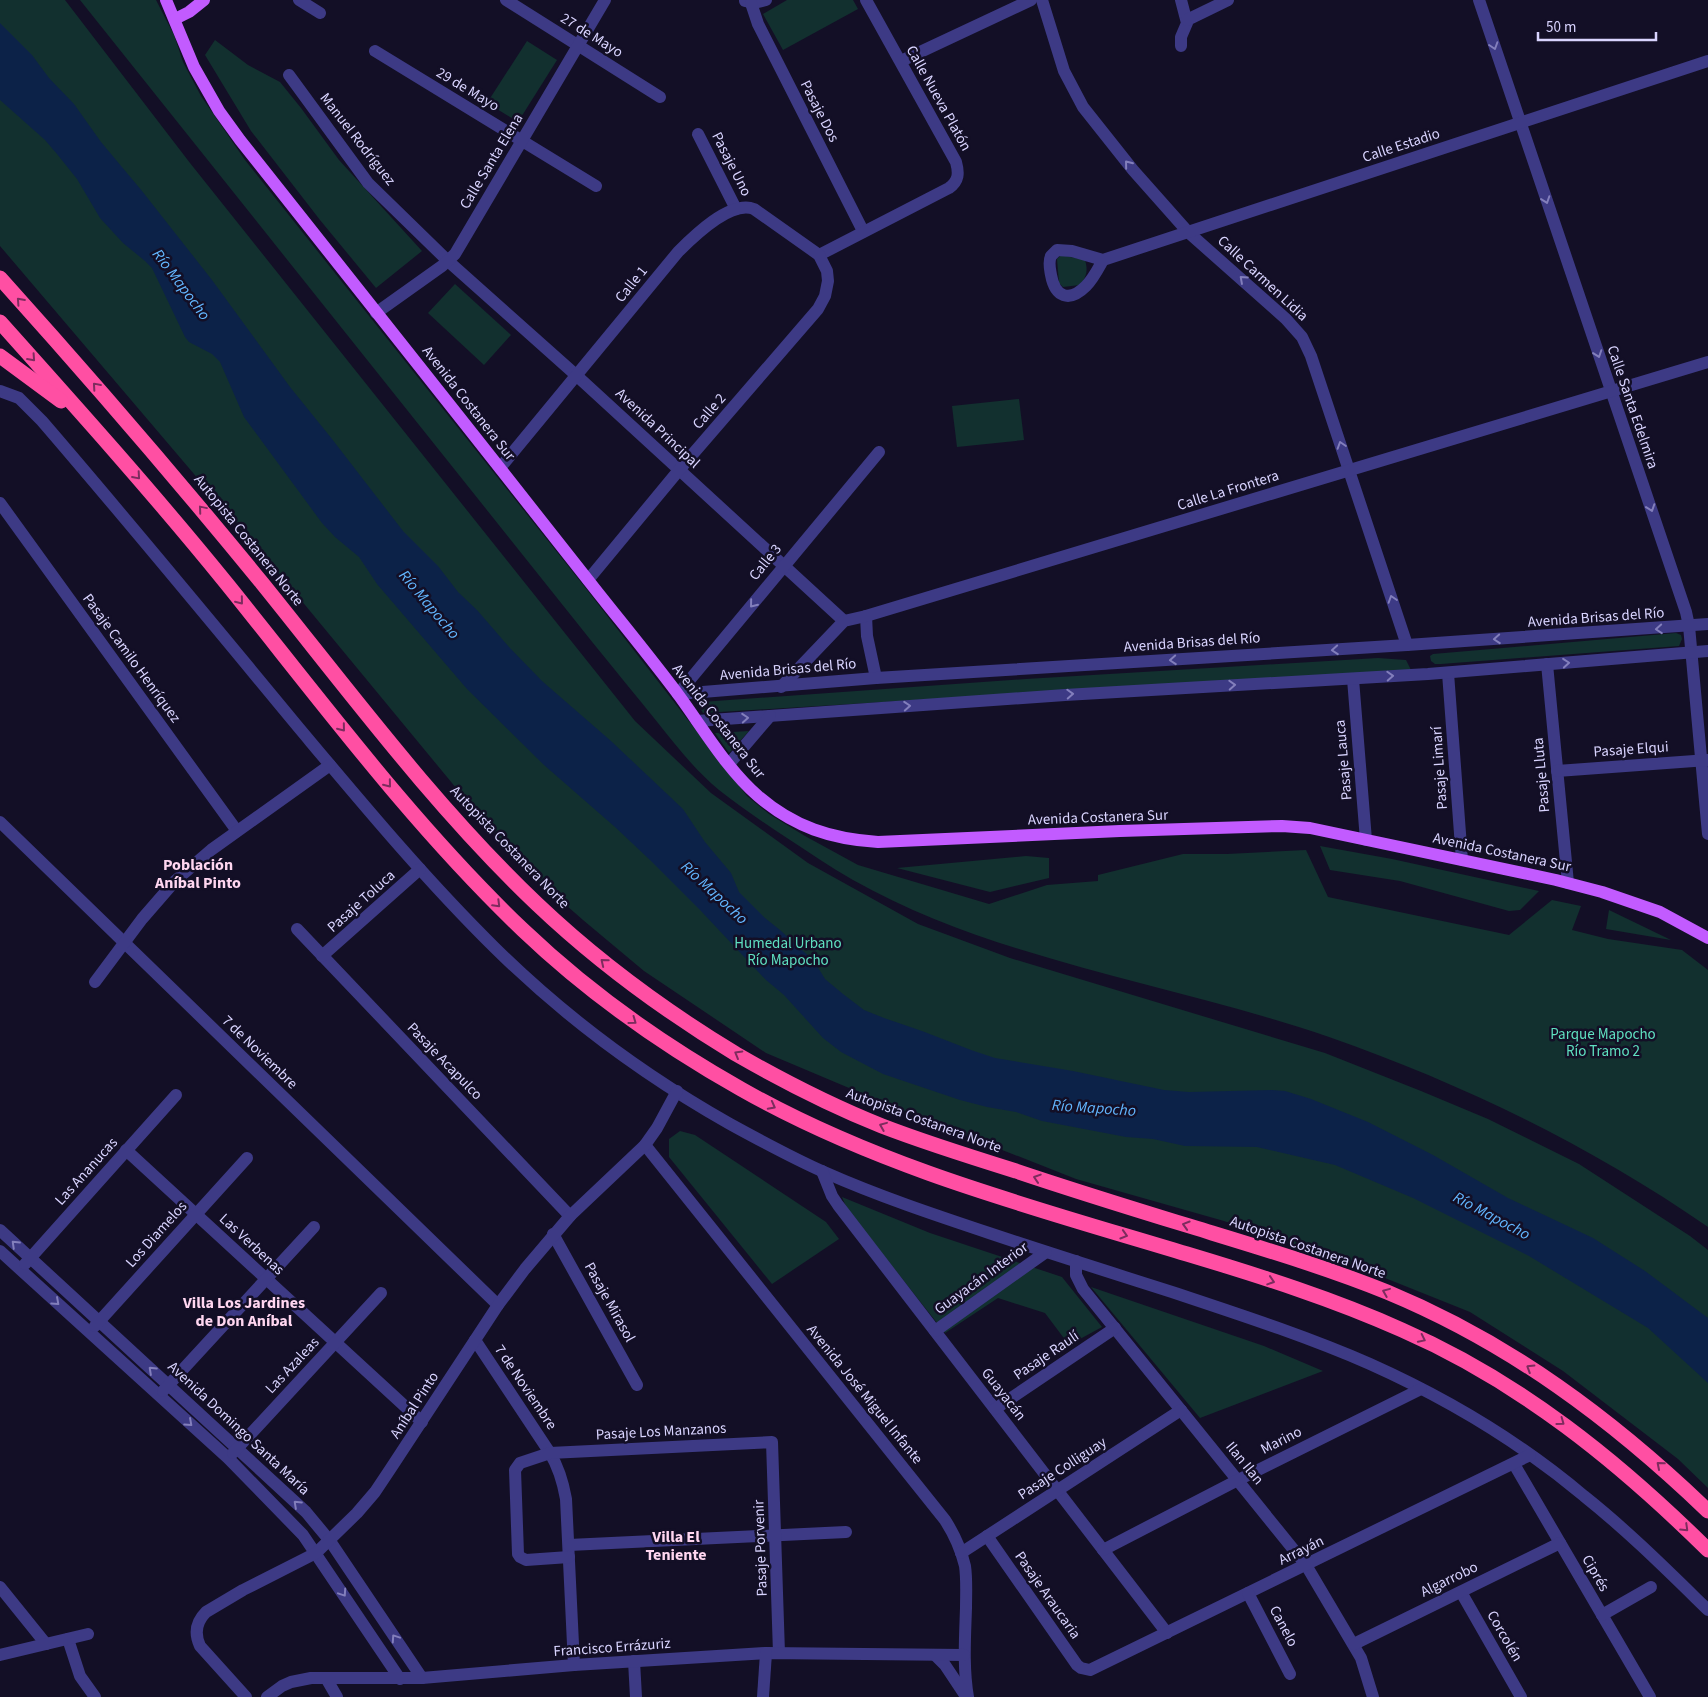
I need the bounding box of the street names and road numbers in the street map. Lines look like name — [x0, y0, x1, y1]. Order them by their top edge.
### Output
street label: 27 de Mayo — [556, 8, 627, 63]
street label: Calle Nueva Platón — [901, 42, 976, 155]
street label: 29 de Mayo — [432, 62, 503, 117]
street label: Pasaje Dos — [795, 77, 844, 146]
street label: Manuel Rodríguez — [315, 89, 400, 190]
street label: Calle Santa Elena — [455, 109, 528, 213]
street label: Calle Estadio — [1360, 123, 1443, 168]
street label: Pasaje Uno — [706, 129, 757, 200]
street label: Calle Carmen Lidia — [1213, 231, 1313, 326]
street label: Calle 1 — [610, 262, 653, 307]
street label: Avenida Costanera Sur — [417, 341, 521, 466]
street label: Calle Santa Edelmira — [1602, 343, 1663, 472]
street label: Avenida Principal — [611, 384, 705, 473]
street label: Calle 2 — [688, 389, 731, 434]
street label: Calle La Frontera — [1175, 465, 1282, 516]
street label: Autopista Costanera Norte — [189, 470, 308, 611]
street label: Calle 3 — [744, 540, 787, 585]
street label: Pasaje Camilo Henríquez — [77, 589, 186, 727]
street label: Avenida Brisas del Río — [1527, 602, 1665, 633]
street label: Avenida Brisas del Río — [1123, 627, 1261, 658]
street label: Avenida Brisas del Río — [719, 653, 857, 686]
street label: Avenida Costanera Sur — [667, 659, 771, 784]
street label: Pasaje Lauca — [1330, 719, 1357, 801]
street label: Pasaje Limarí — [1426, 724, 1453, 810]
street label: Pasaje Elqui — [1593, 736, 1669, 763]
street label: Pasaje Lluta — [1528, 737, 1555, 813]
street label: Autopista Costanera Norte — [445, 781, 574, 914]
street label: Avenida Costanera Sur — [1027, 805, 1169, 830]
street label: Avenida Costanera Sur — [1431, 828, 1574, 878]
street label: Pasaje Toluca — [323, 865, 400, 938]
street label: 7 de Noviembre — [217, 1011, 302, 1094]
street label: Pasaje Acapulco — [402, 1018, 487, 1105]
street label: Autopista Costanera Norte — [843, 1083, 1004, 1158]
street label: Las Ananucas — [50, 1133, 123, 1210]
street label: Los Diamelos — [121, 1196, 192, 1272]
street label: Las Verbenas — [214, 1209, 289, 1280]
street label: Autopista Costanera Norte — [1227, 1211, 1389, 1284]
street label: Guayacán Interior — [930, 1237, 1033, 1320]
street label: Pasaje Mirasol — [579, 1258, 640, 1346]
street label: Avenida José Miguel Infante — [802, 1320, 928, 1469]
street label: Pasaje Raulí — [1009, 1325, 1084, 1385]
street label: Las Azaleas — [261, 1332, 324, 1398]
street label: 7 de Noviembre — [489, 1341, 562, 1434]
street label: Avenida Domingo Santa María — [163, 1357, 314, 1500]
street label: Guayacán — [976, 1364, 1031, 1425]
street label: Aníbal Pinto — [385, 1368, 444, 1443]
street label: Pasaje Los Manzanos — [595, 1418, 727, 1445]
street label: Marino — [1257, 1421, 1305, 1460]
street label: Pasaje Colliguay — [1014, 1432, 1111, 1505]
street label: Ilan Ilan — [1221, 1437, 1269, 1489]
street label: Pasaje Porvenir — [748, 1498, 773, 1597]
street label: Arrayán — [1275, 1530, 1327, 1570]
street label: Pasaje Araucaria — [1009, 1547, 1086, 1643]
street label: Ciprés — [1577, 1551, 1615, 1596]
street label: Algarrobo — [1417, 1556, 1482, 1602]
street label: Canelo — [1264, 1602, 1303, 1650]
street label: Corcolén — [1482, 1607, 1528, 1666]
street label: Francisco Errázuriz — [553, 1633, 671, 1662]

